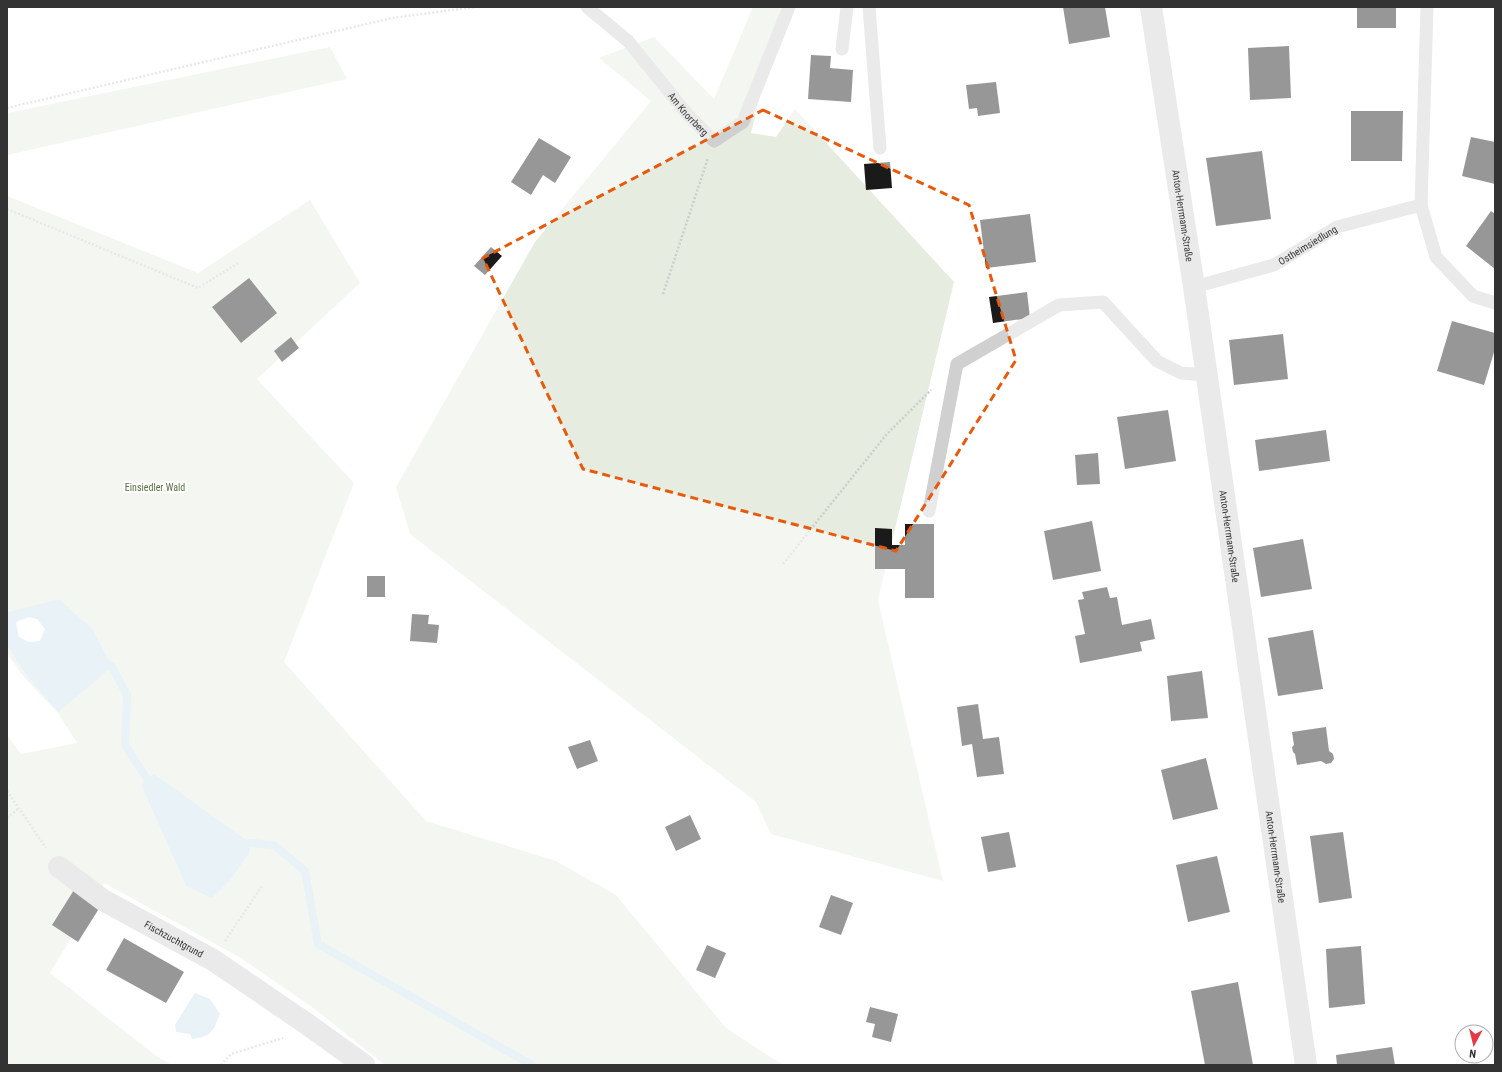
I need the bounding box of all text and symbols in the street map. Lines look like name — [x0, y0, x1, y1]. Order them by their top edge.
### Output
street label: Am Knorrberg — [666, 90, 710, 138]
street label: Anton-Herrmann-Straße — [1170, 169, 1195, 263]
street label: Ostheimsiedlung — [1276, 223, 1339, 267]
park label: Einsiedler Wald — [125, 482, 185, 493]
street label: Anton-Herrmann-Straße — [1217, 489, 1241, 583]
street label: Anton-Herrmann-Straße — [1263, 810, 1288, 904]
street label: Fischzuchtgrund — [143, 919, 205, 960]
north arrow — [1454, 1024, 1494, 1064]
text: N — [1468, 1047, 1477, 1060]

